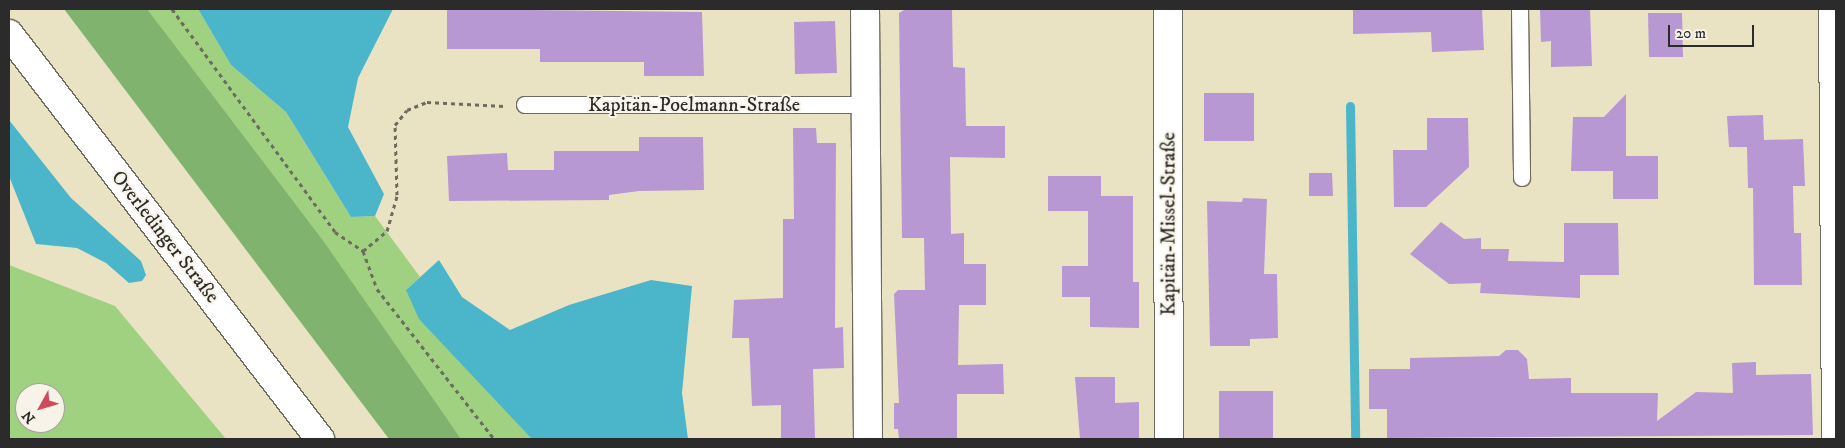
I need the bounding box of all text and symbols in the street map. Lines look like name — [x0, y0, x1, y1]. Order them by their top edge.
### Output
scale bar — [1670, 15, 1756, 47]
text: 20 m — [1676, 24, 1706, 43]
street label: Kapitän-Poelmann-Straße — [588, 93, 800, 117]
street label: Kapitän-Missel-Straße — [1157, 132, 1181, 316]
street label: Overledinger Straße — [106, 166, 224, 308]
north arrow — [15, 383, 65, 433]
text: N — [19, 407, 40, 427]

